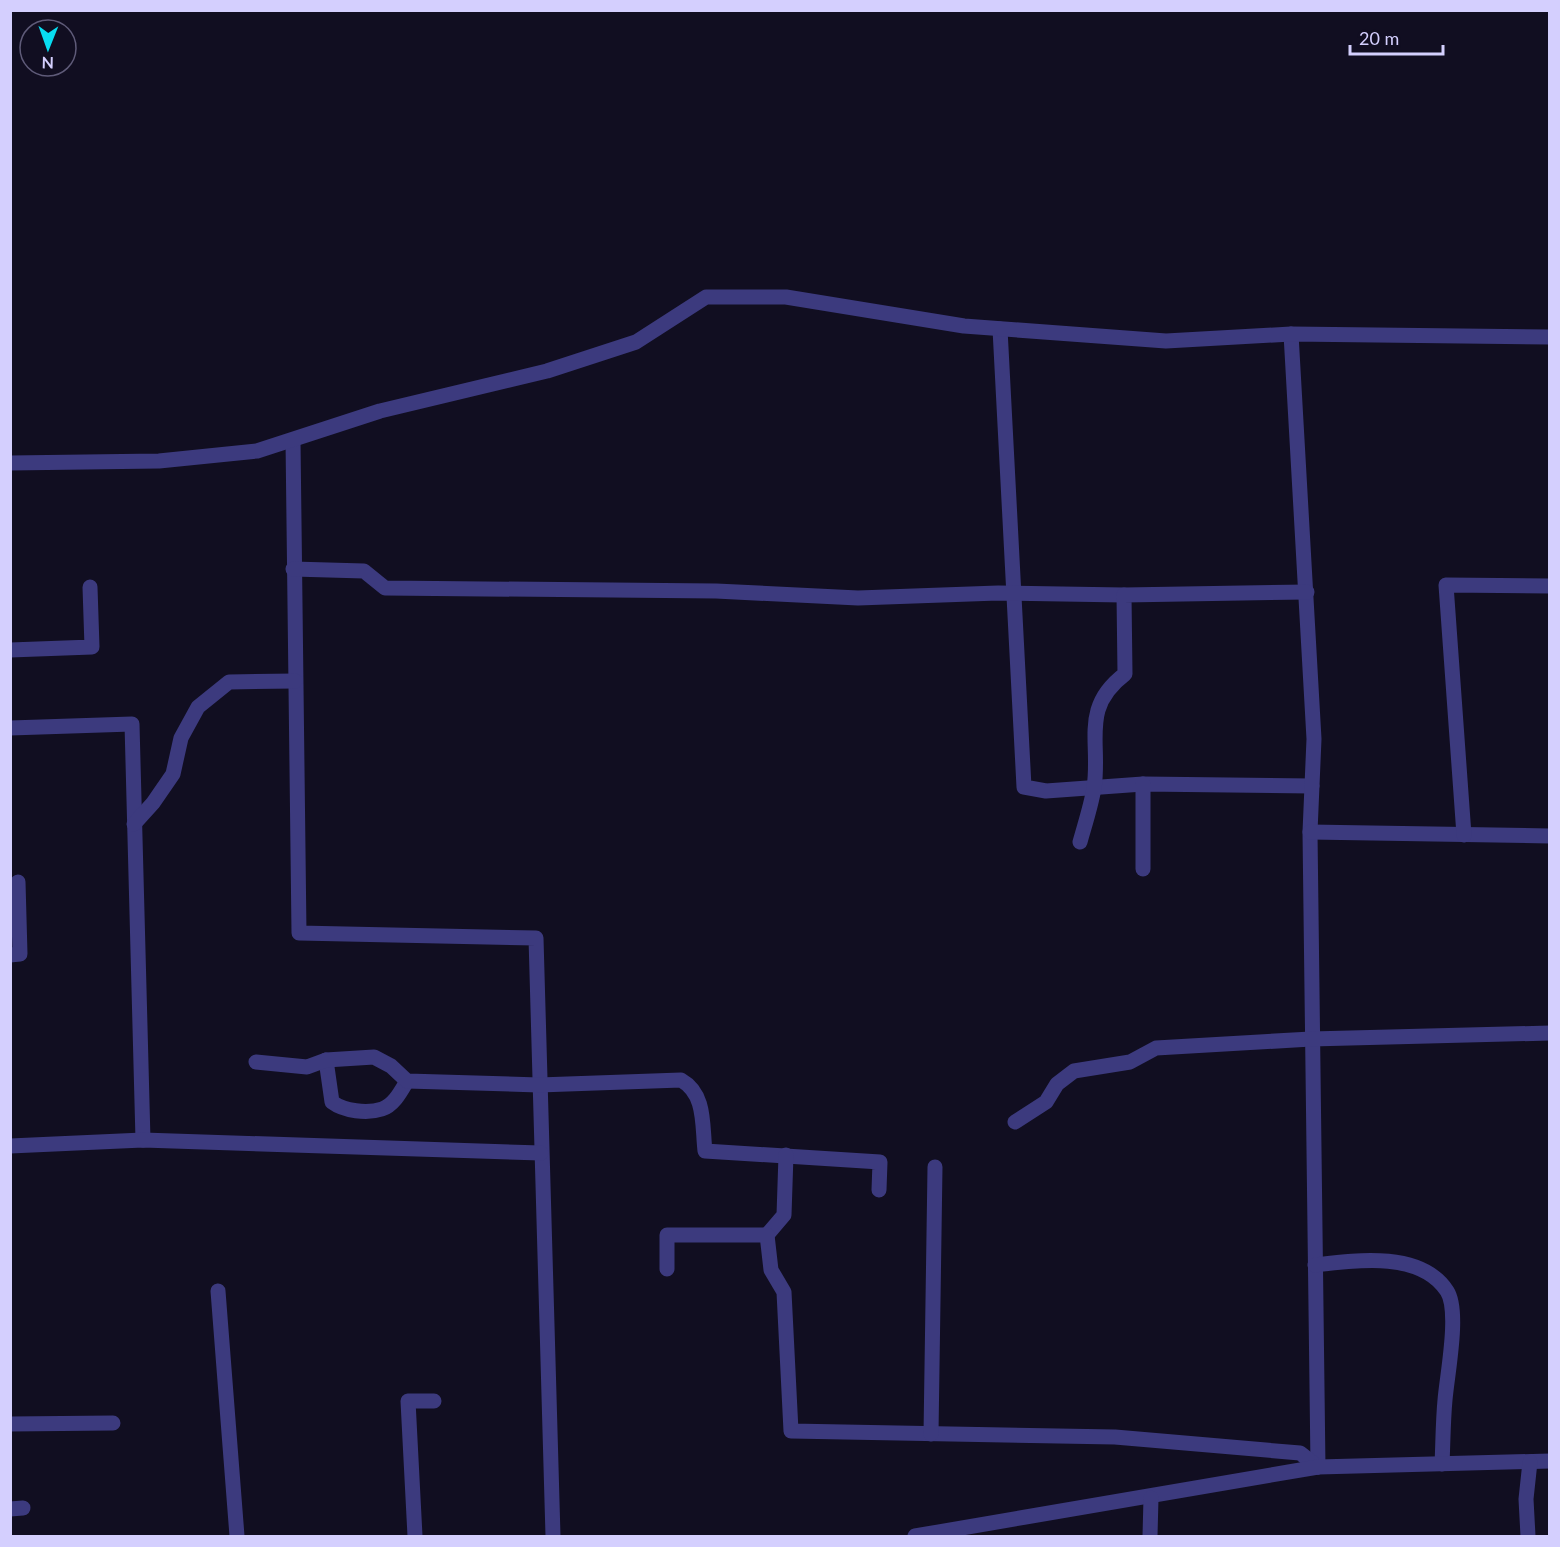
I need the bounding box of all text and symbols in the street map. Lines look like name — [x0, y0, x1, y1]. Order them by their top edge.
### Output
north arrow — [18, 18, 78, 78]
scale bar — [1350, 18, 1443, 56]
text: 20 m — [1359, 27, 1399, 49]
text: N — [41, 54, 54, 73]

